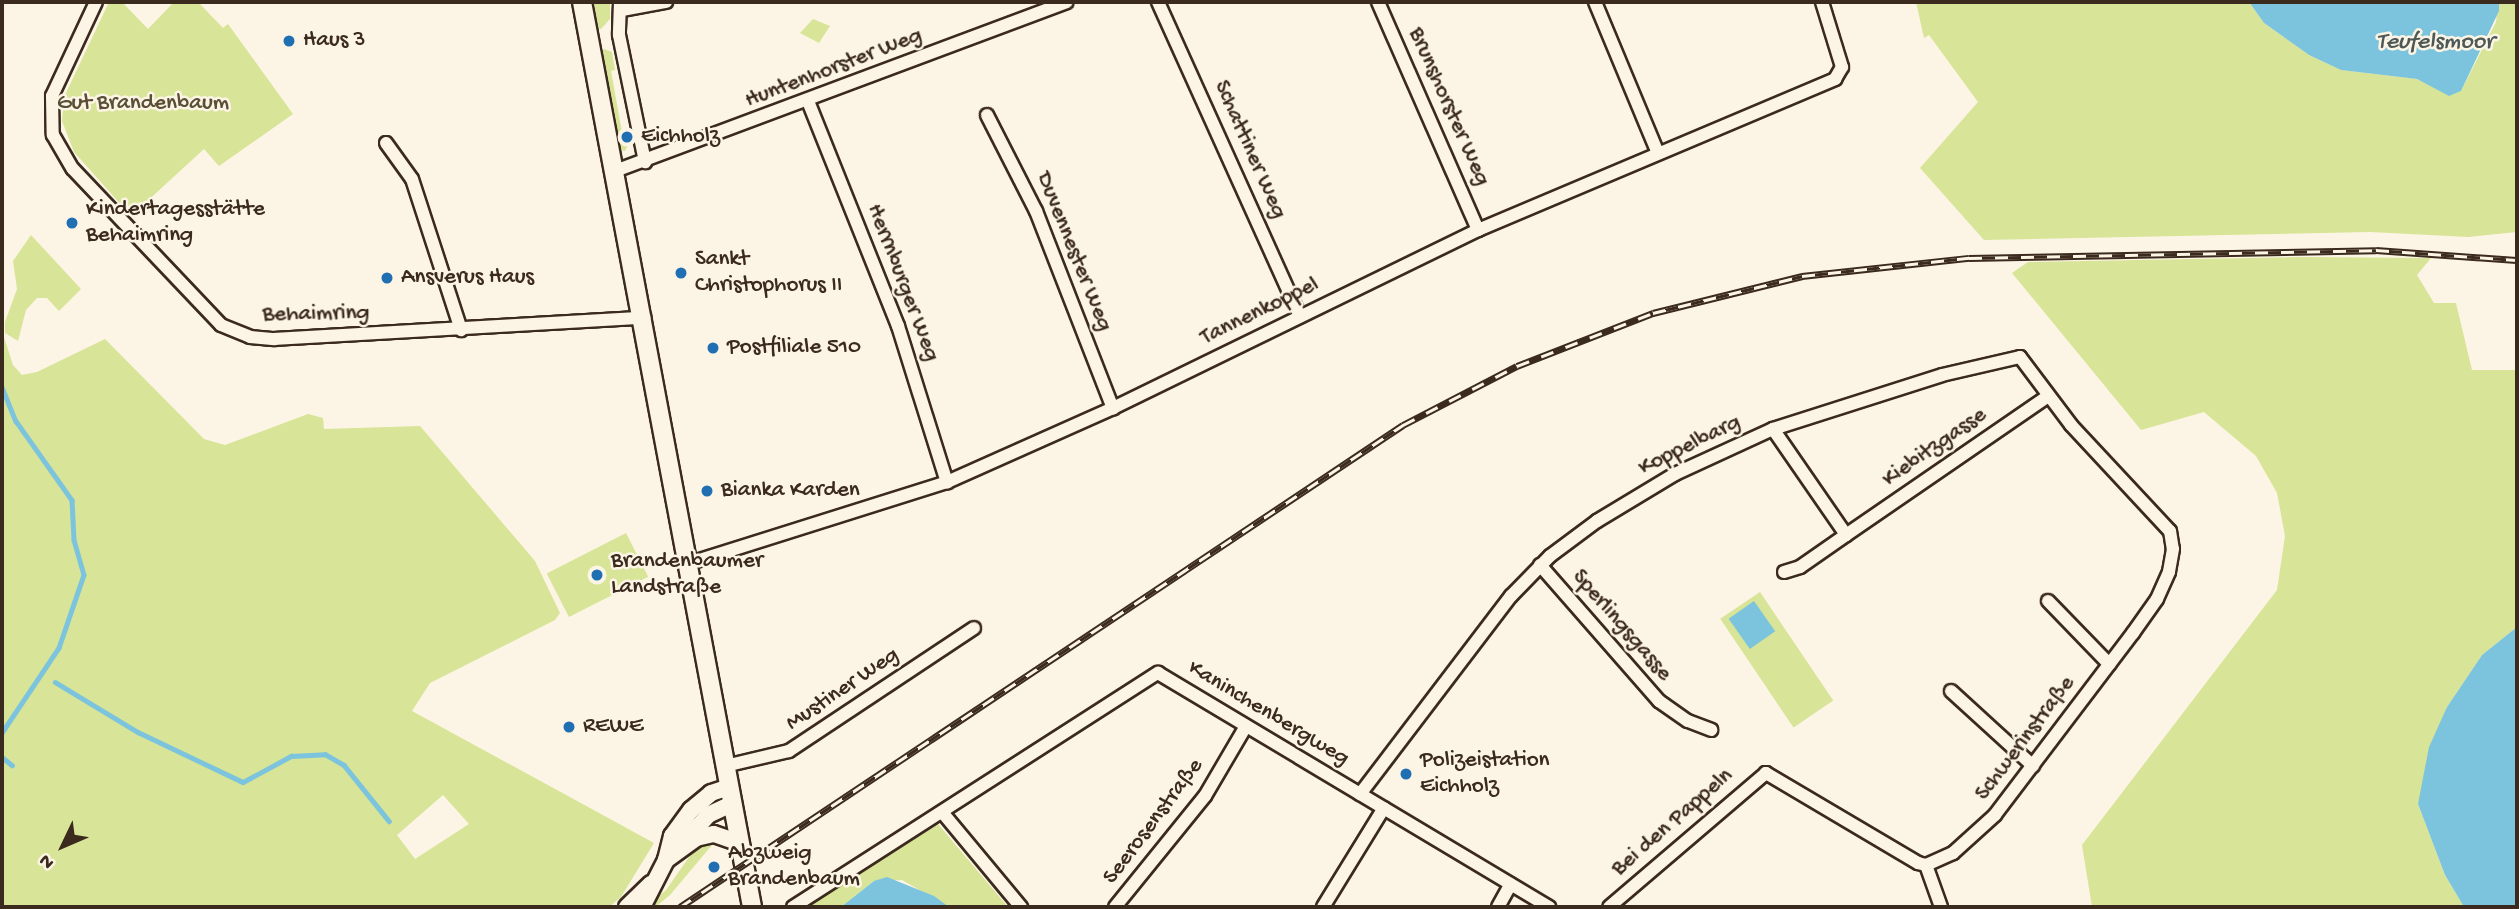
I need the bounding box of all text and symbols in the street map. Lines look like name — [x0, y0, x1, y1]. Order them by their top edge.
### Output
street label: Huntenhorster Weg — [742, 23, 926, 115]
street label: Brunshorster Weg — [1401, 24, 1495, 190]
place label: Haus 3 — [303, 27, 366, 55]
water label: Teufelsmoor — [2376, 29, 2494, 57]
marker: Haus 3 — [281, 33, 297, 49]
street label: Schattiner Weg — [1206, 77, 1292, 223]
park label: Gut Brandenbaum — [57, 90, 229, 118]
place label: Eichholz — [641, 123, 720, 151]
marker: Eichholz — [619, 129, 635, 145]
street label: Duvennester Weg — [1028, 168, 1118, 336]
place label: Kindertagesstätte Behaimring — [86, 196, 265, 250]
street label: Herrnburger Weg — [859, 200, 945, 366]
marker: Kindertagesstätte Behaimring — [64, 215, 80, 231]
place label: Sankt Christophorus II — [695, 246, 842, 300]
place label: Ansverus Haus — [401, 264, 534, 292]
marker: Sankt Christophorus II — [673, 265, 689, 281]
marker: Ansverus Haus — [379, 270, 395, 286]
street label: Tannenkoppel — [1196, 272, 1324, 352]
street label: Behaimring — [262, 300, 370, 330]
place label: Postfiliale 510 — [727, 334, 861, 362]
marker: Postfiliale 510 — [705, 340, 721, 356]
street label: Kiebitzgasse — [1878, 402, 1992, 494]
street label: Koppelbarg — [1634, 409, 1746, 483]
place label: Bianka Karden — [721, 477, 860, 505]
marker: Bianka Karden — [699, 483, 715, 499]
place label: Brandenbaumer Landstraße — [611, 548, 763, 602]
street label: Sperlingsgasse — [1565, 564, 1677, 688]
marker: Brandenbaumer Landstraße — [589, 567, 605, 583]
street label: Mustiner Weg — [781, 642, 905, 738]
street label: Kaninchenbergweg — [1182, 655, 1354, 773]
street label: Schwerinstraße — [1970, 671, 2082, 807]
place label: REWE — [583, 713, 643, 741]
marker: REWE — [561, 719, 577, 735]
place label: Polizeistation Eichholz — [1420, 747, 1550, 801]
street label: Seerosenstraße — [1098, 754, 1210, 890]
street label: Bei den Pappeln — [1607, 763, 1739, 883]
marker: Polizeistation Eichholz — [1398, 766, 1414, 782]
north arrow — [28, 811, 98, 881]
place label: Abzweig Brandenbaum — [728, 840, 860, 894]
text: N — [35, 848, 60, 873]
marker: Abzweig Brandenbaum — [706, 859, 722, 875]

